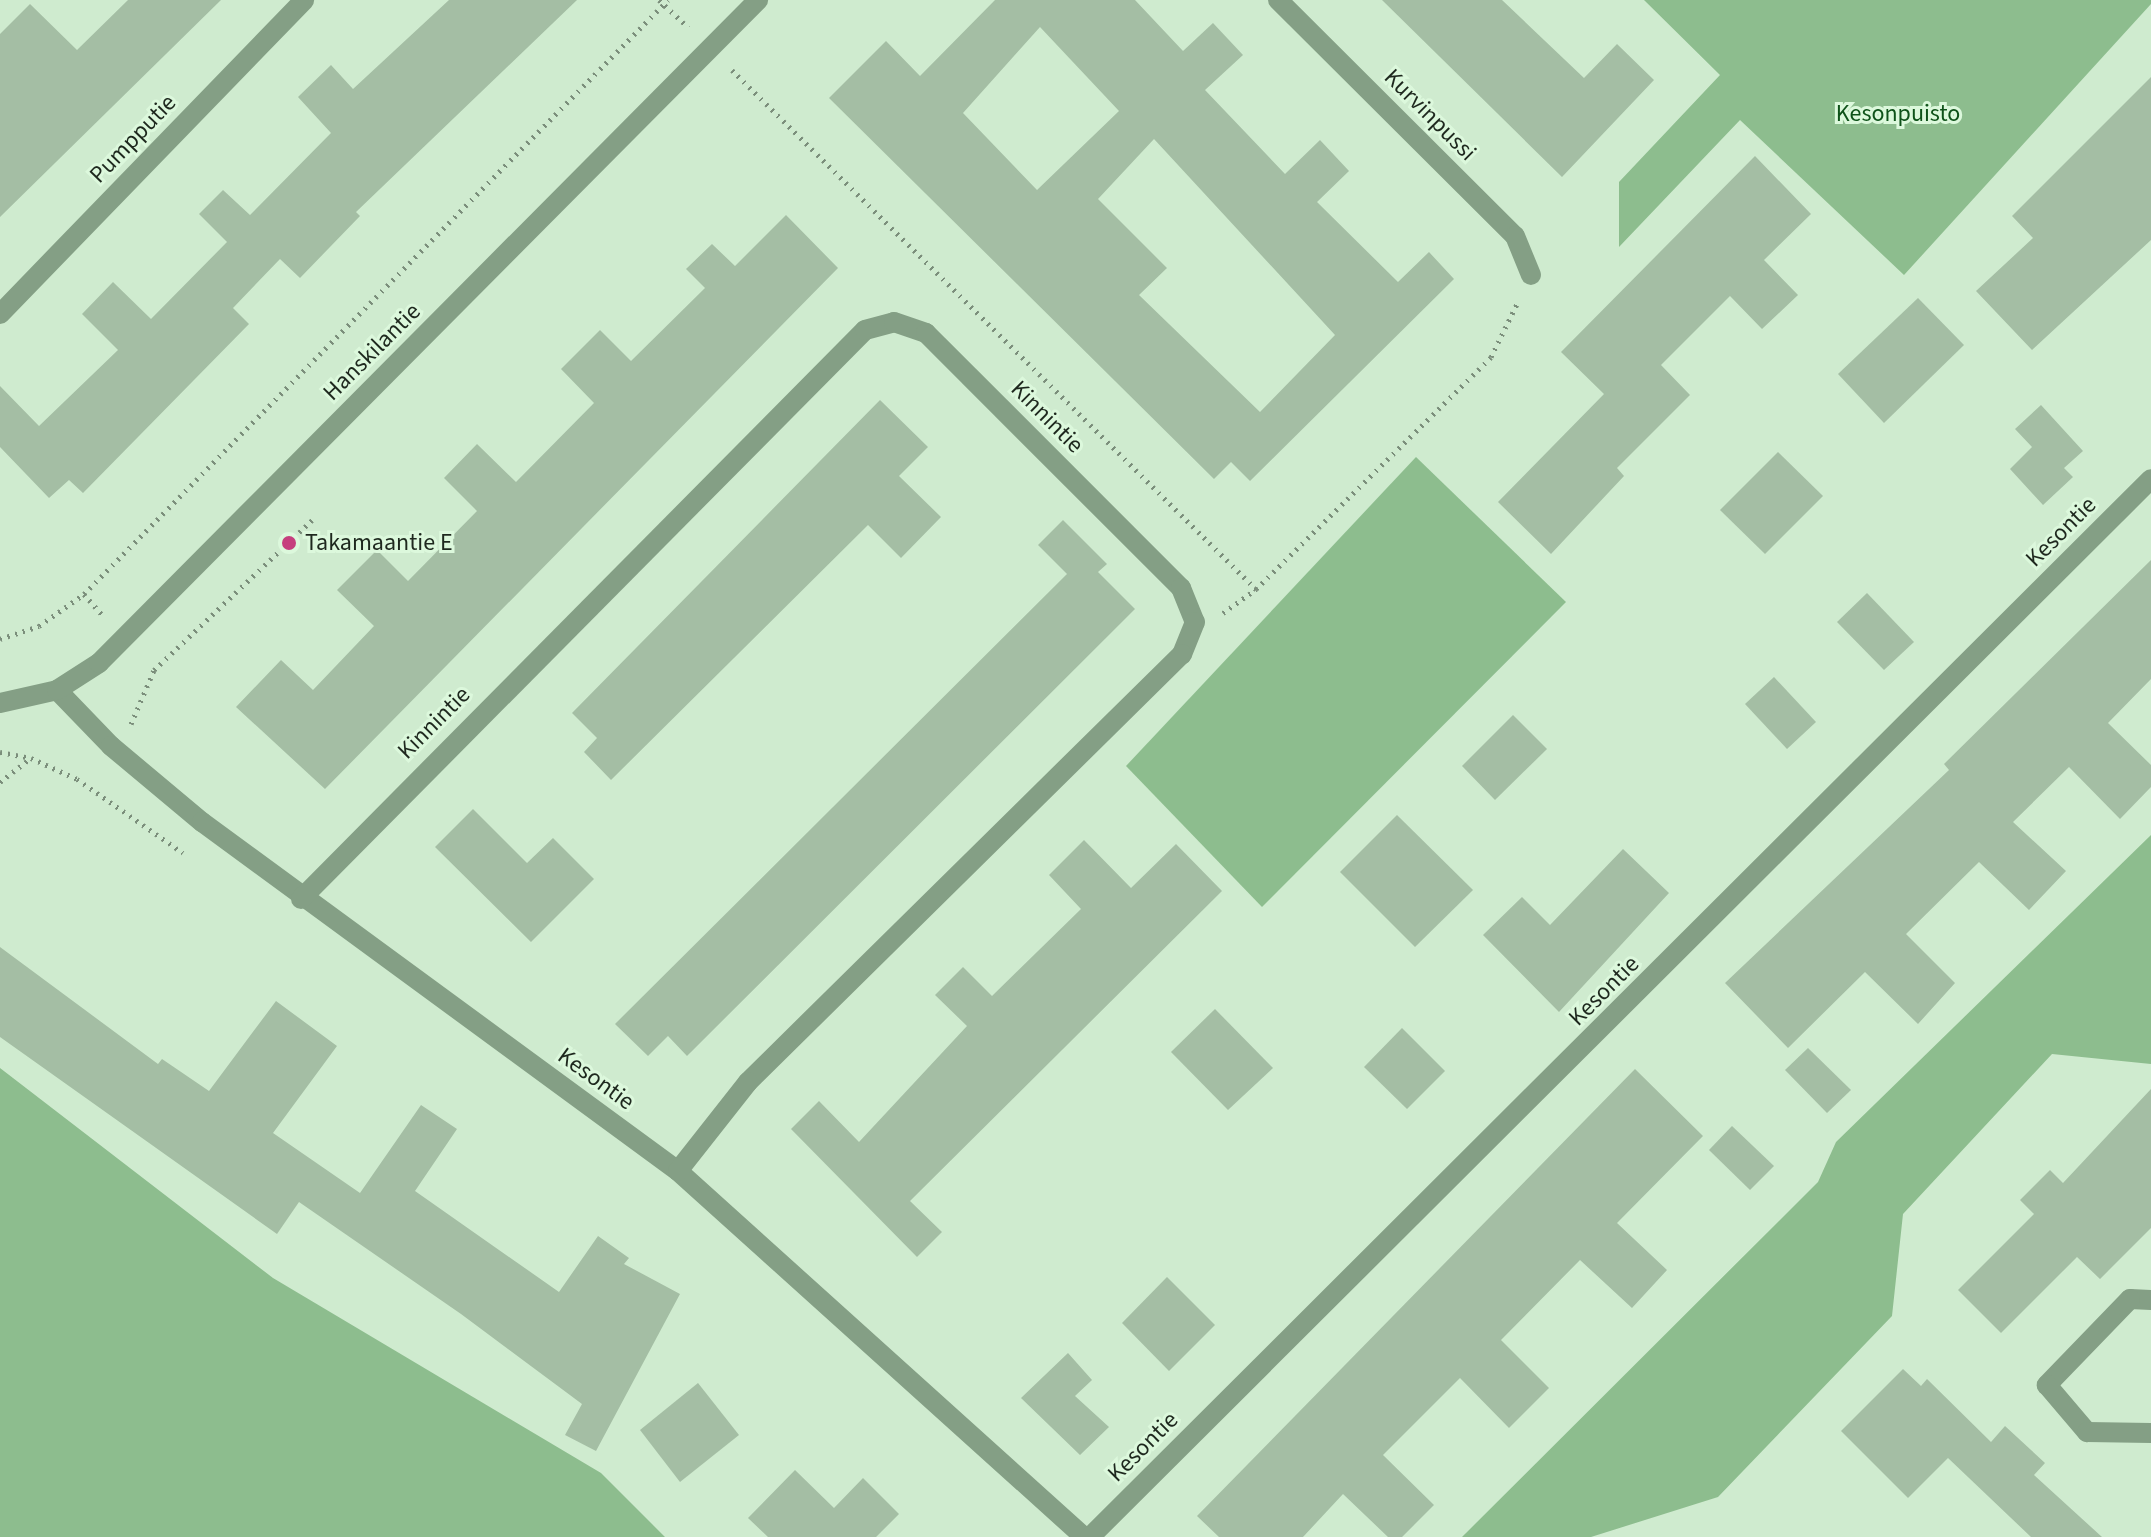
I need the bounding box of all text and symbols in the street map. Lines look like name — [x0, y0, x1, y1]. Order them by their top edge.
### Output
street label: Kurvinpussi — [1378, 63, 1482, 167]
street label: Pumpputie — [84, 89, 182, 189]
park label: Kesonpuisto — [1836, 100, 1960, 128]
street label: Hanskilantie — [317, 297, 427, 407]
street label: Kinnintie — [1005, 375, 1089, 459]
street label: Kesontie — [2020, 491, 2102, 573]
place label: Takamaantie E — [305, 529, 453, 557]
marker: Takamaantie E — [280, 534, 298, 552]
street label: Kinnintie — [392, 681, 476, 765]
street label: Kesontie — [1563, 950, 1645, 1032]
street label: Kesontie — [552, 1042, 640, 1116]
street label: Kesontie — [1102, 1406, 1184, 1488]

